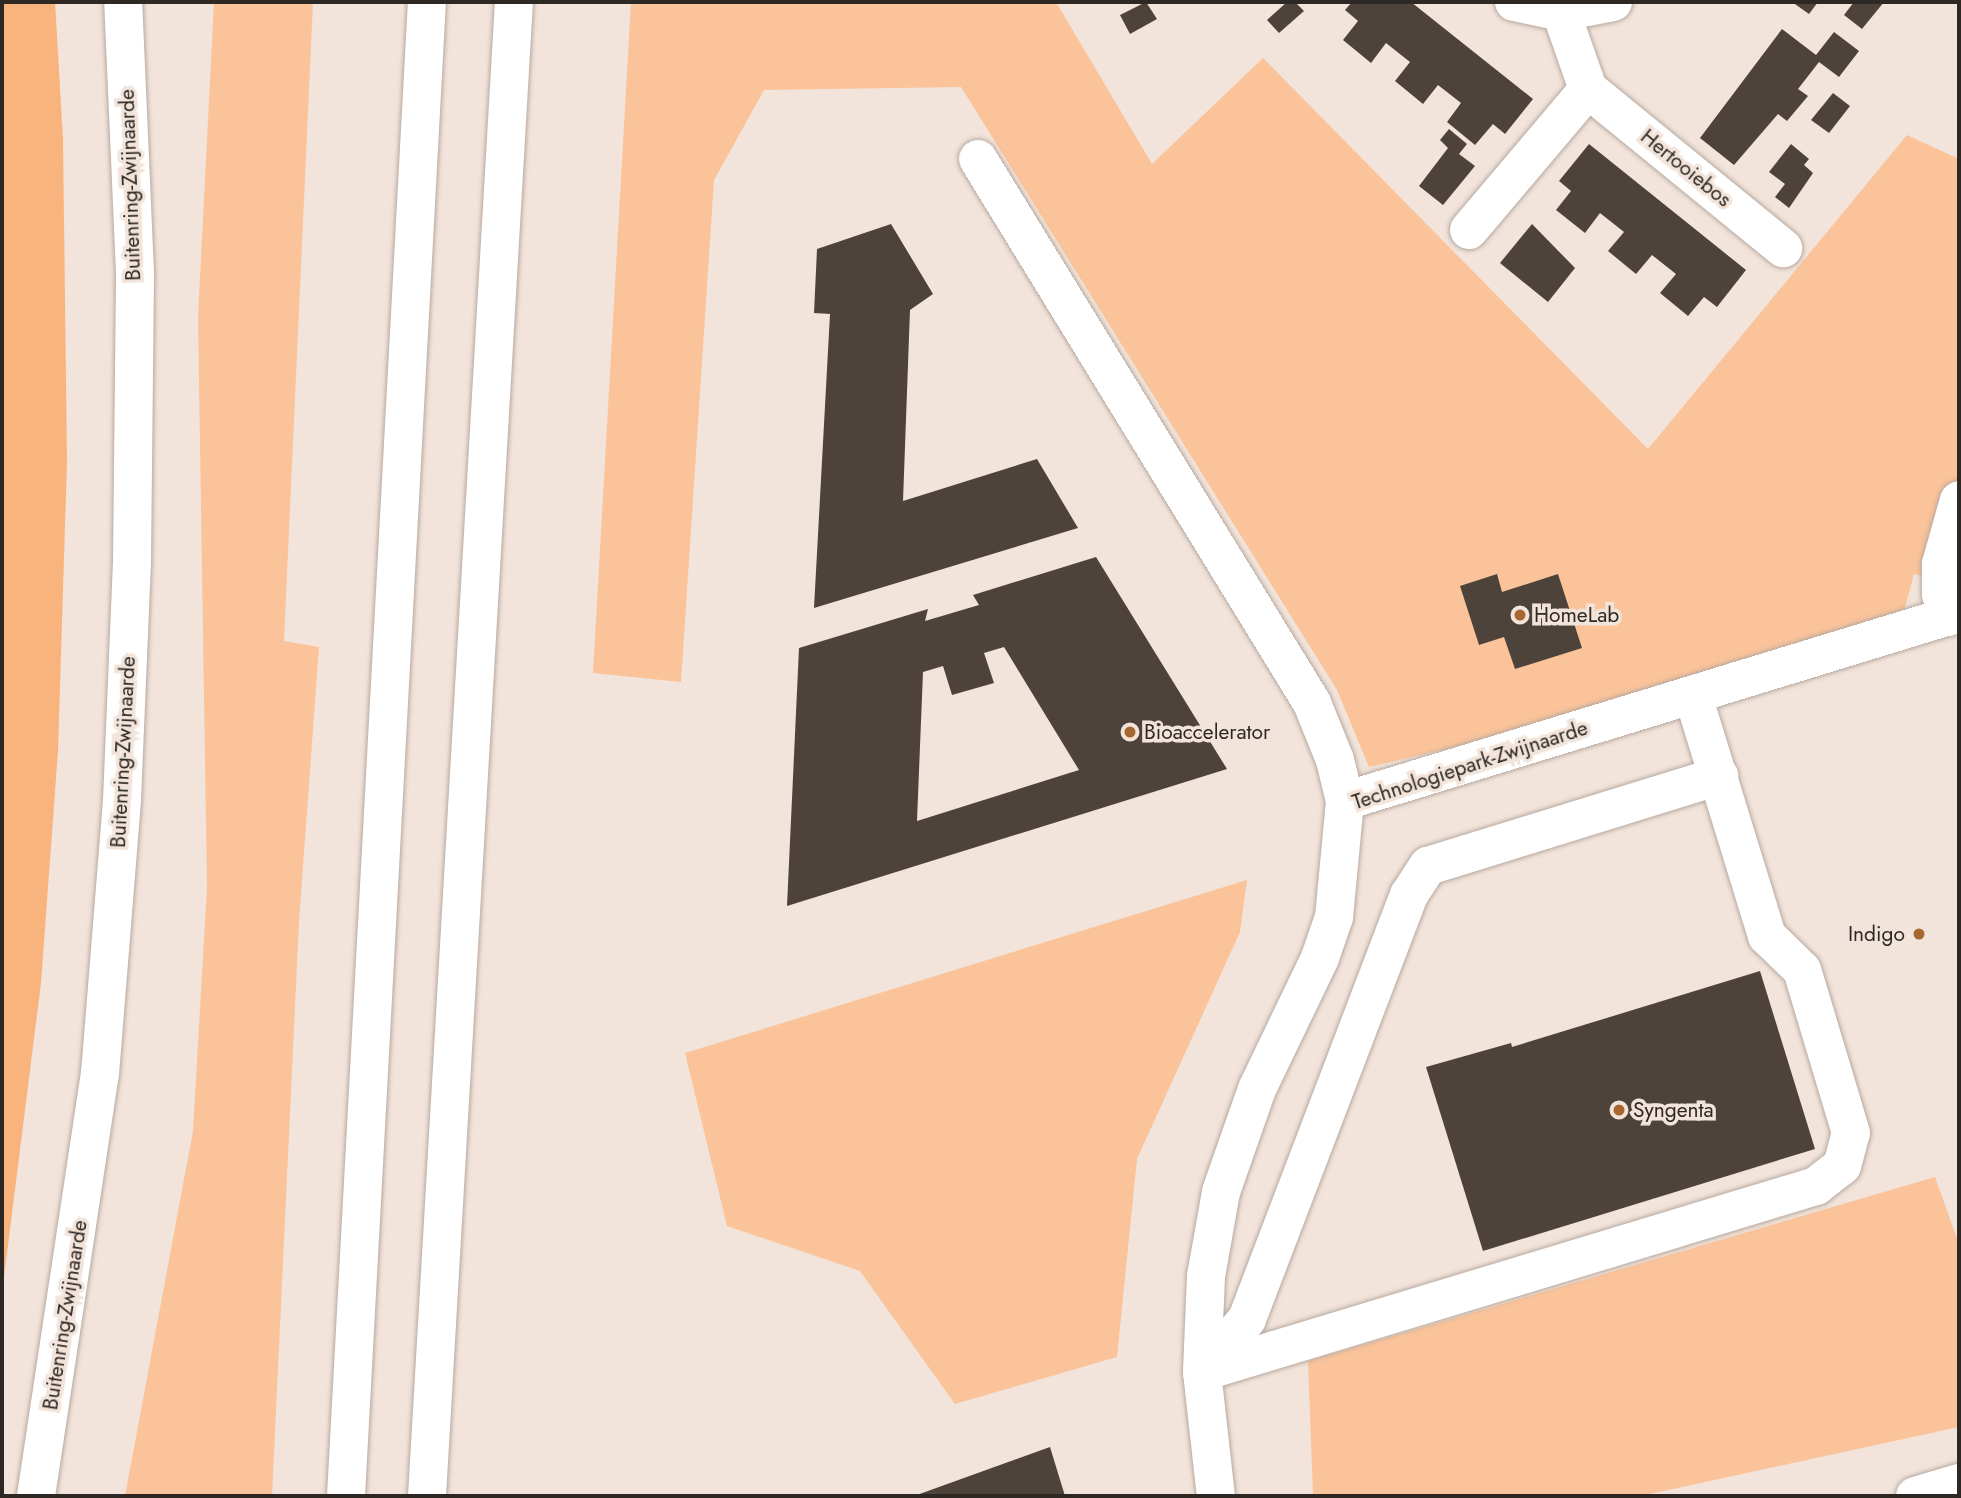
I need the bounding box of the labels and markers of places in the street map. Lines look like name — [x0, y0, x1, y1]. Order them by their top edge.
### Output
place label: HomeLab — [1534, 602, 1619, 628]
marker: HomeLab — [1512, 607, 1528, 623]
place label: Bioaccelerator — [1144, 719, 1270, 745]
marker: Bioaccelerator — [1122, 724, 1138, 740]
place label: Indigo — [1848, 921, 1905, 947]
marker: Indigo — [1911, 926, 1927, 942]
place label: Syngenta — [1633, 1097, 1714, 1123]
marker: Syngenta — [1611, 1102, 1627, 1118]

